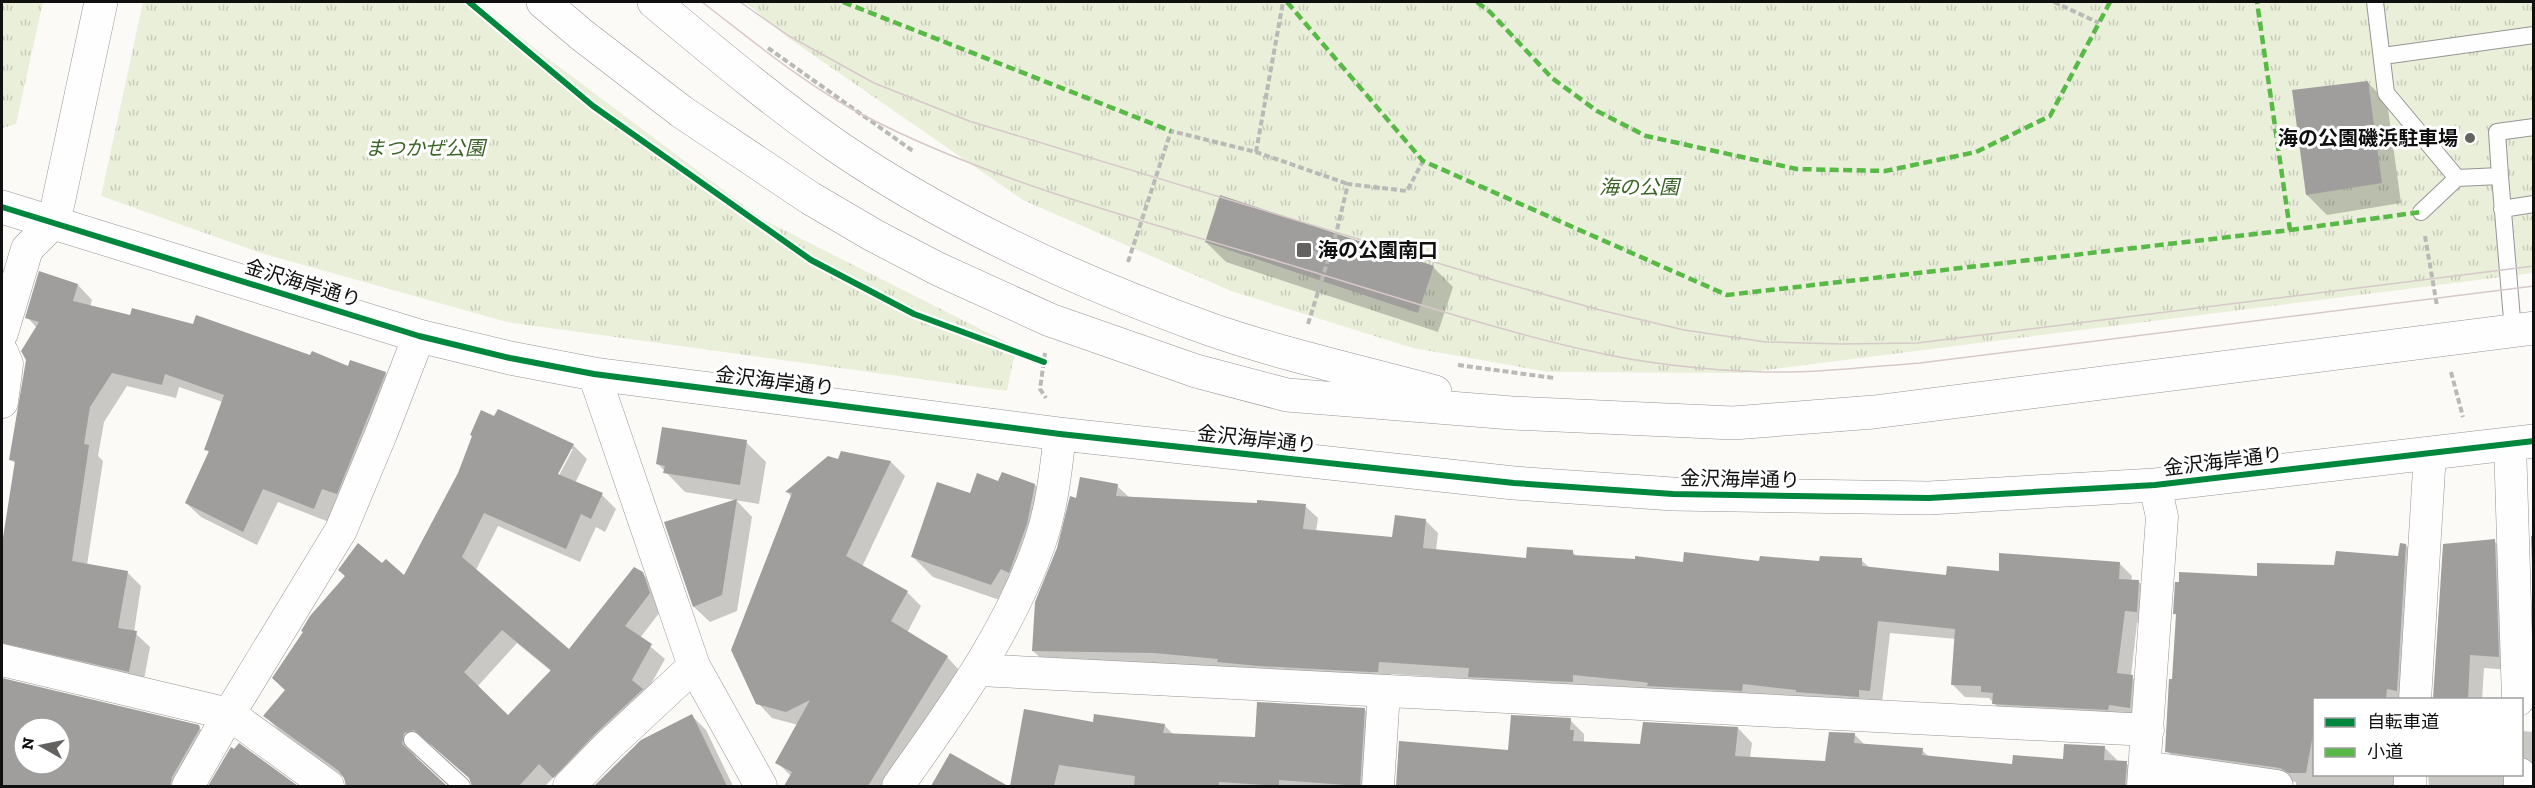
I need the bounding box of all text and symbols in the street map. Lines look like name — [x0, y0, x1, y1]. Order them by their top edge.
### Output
place label: 海の公園磯浜駐車場 — [2278, 126, 2458, 150]
marker: 海の公園磯浜駐車場 — [2463, 131, 2477, 145]
park label: まつかぜ公園 — [365, 136, 488, 160]
park label: 海の公園 — [1599, 175, 1682, 199]
place label: 海の公園南口 — [1318, 238, 1438, 262]
marker: 海の公園南口 — [1295, 241, 1313, 259]
street label: 金沢海岸通り — [242, 254, 364, 312]
street label: 金沢海岸通り — [714, 362, 836, 400]
street label: 金沢海岸通り — [1196, 421, 1318, 457]
street label: 金沢海岸通り — [2162, 442, 2284, 480]
street label: 金沢海岸通り — [1680, 466, 1800, 492]
legend — [2313, 698, 2523, 776]
text: 自転車道 — [2367, 711, 2439, 733]
north arrow — [12, 716, 72, 776]
text: N — [17, 736, 38, 751]
text: 小道 — [2367, 741, 2403, 763]

